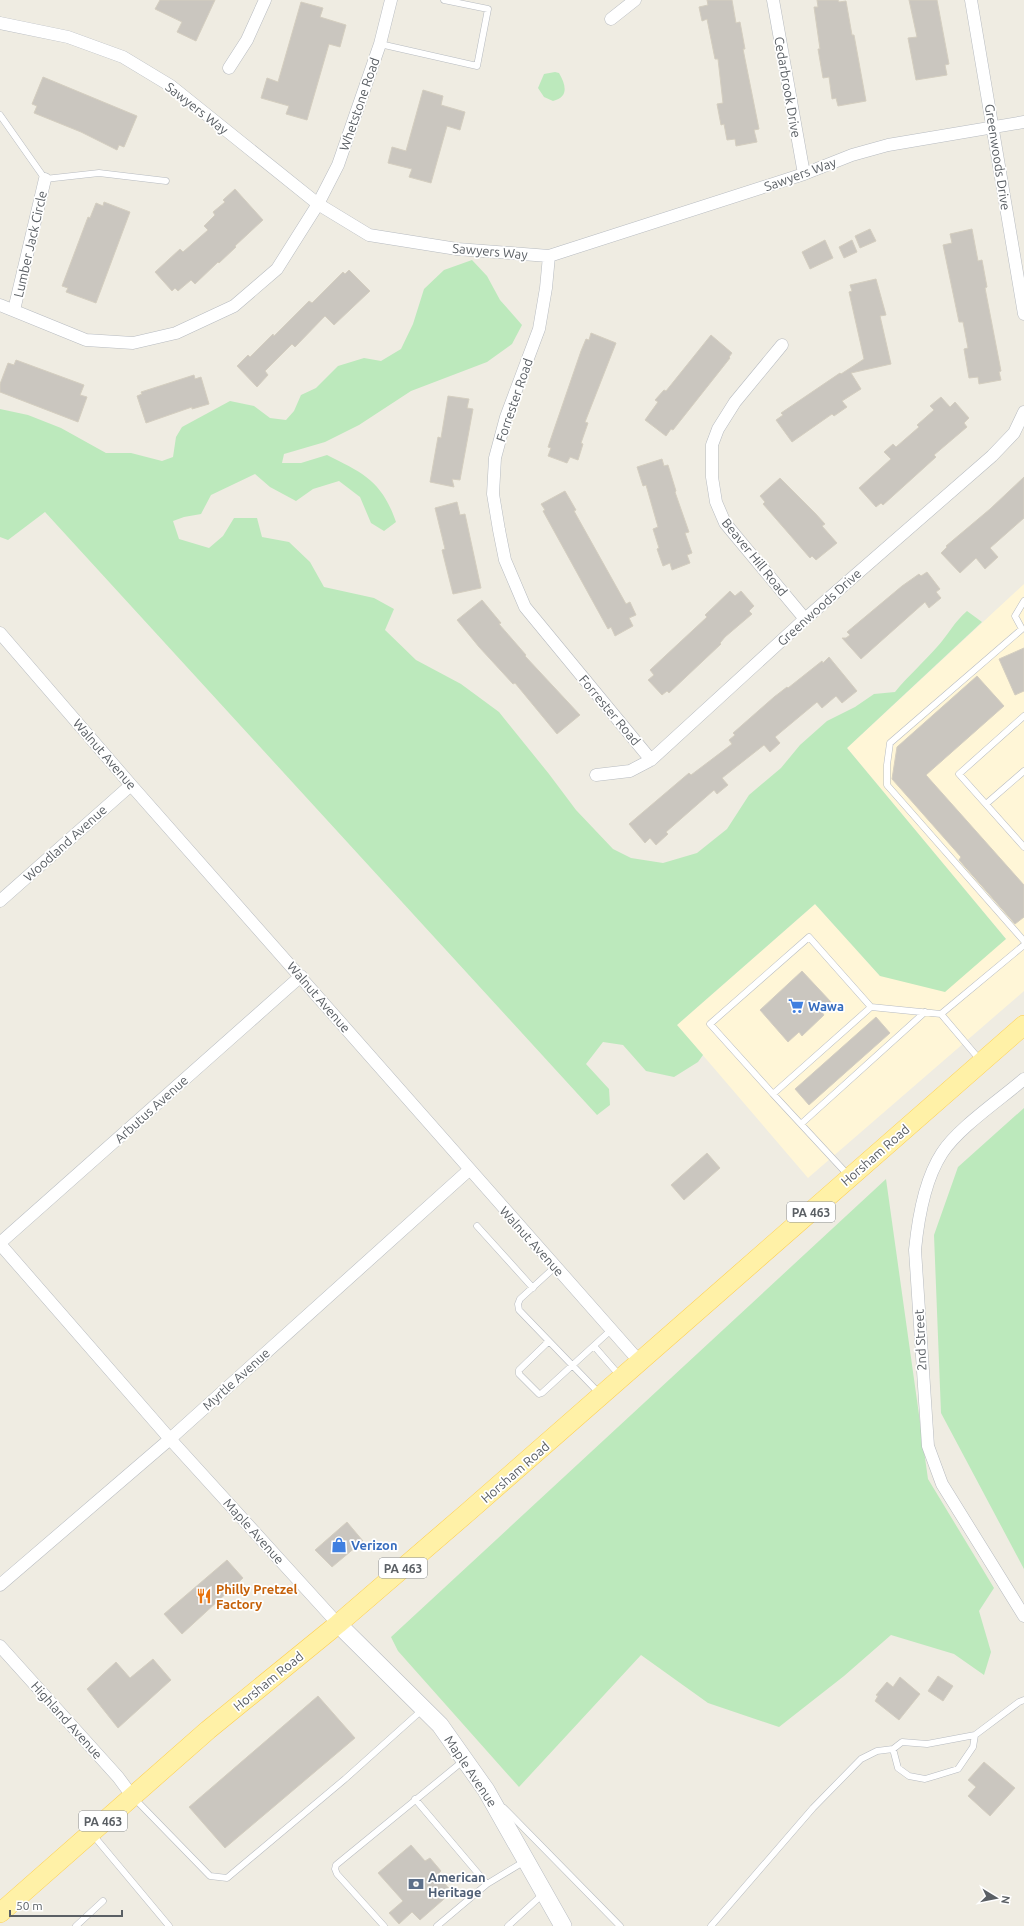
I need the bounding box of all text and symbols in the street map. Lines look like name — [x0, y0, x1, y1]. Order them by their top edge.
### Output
street label: Cedarbrook Drive — [772, 35, 804, 139]
street label: Whetstone Road — [336, 56, 382, 152]
street label: Sawyers Way — [163, 79, 231, 137]
street label: Greenwoods Drive — [983, 103, 1013, 211]
street label: Sawyers Way — [762, 155, 838, 193]
street label: Lumber Jack Circle — [11, 189, 49, 299]
street label: Sawyers Way — [452, 241, 528, 261]
street label: Forrester Road — [493, 356, 535, 444]
street label: Beaver Hill Road — [720, 515, 790, 599]
street label: Greenwoods Drive — [774, 566, 864, 648]
street label: Forrester Road — [577, 672, 643, 748]
street label: Walnut Avenue — [71, 716, 139, 792]
street label: Woodland Avenue — [21, 802, 109, 884]
street label: Walnut Avenue — [285, 959, 353, 1035]
supermarket icon: Wawa — [787, 997, 805, 1015]
place label: Wawa — [808, 999, 844, 1013]
street label: Arbutus Avenue — [112, 1073, 190, 1145]
street label: Horsham Road — [838, 1122, 912, 1188]
road number: PA 463 — [787, 1202, 835, 1222]
street label: Walnut Avenue — [497, 1203, 567, 1279]
street label: 2nd Street — [911, 1309, 929, 1371]
street label: Myrtle Avenue — [200, 1345, 272, 1413]
street label: Horsham Road — [478, 1439, 552, 1505]
street label: Maple Avenue — [221, 1495, 287, 1567]
shop icon: Verizon — [330, 1536, 348, 1554]
place label: Verizon — [351, 1538, 398, 1552]
road number: PA 463 — [379, 1558, 427, 1578]
place label: Philly Pretzel Factory — [216, 1582, 297, 1611]
restaurant icon: Philly Pretzel Factory — [195, 1587, 213, 1605]
street label: Horsham Road — [230, 1649, 306, 1713]
street label: Highland Avenue — [29, 1679, 105, 1761]
street label: Maple Avenue — [442, 1733, 500, 1809]
road number: PA 463 — [79, 1811, 127, 1831]
place label: American Heritage — [428, 1870, 486, 1899]
bank icon: American Heritage — [407, 1875, 425, 1893]
north arrow — [976, 1878, 1016, 1918]
scale bar — [10, 1892, 122, 1918]
text: N — [999, 1895, 1012, 1905]
text: 50 m — [16, 1899, 43, 1912]

